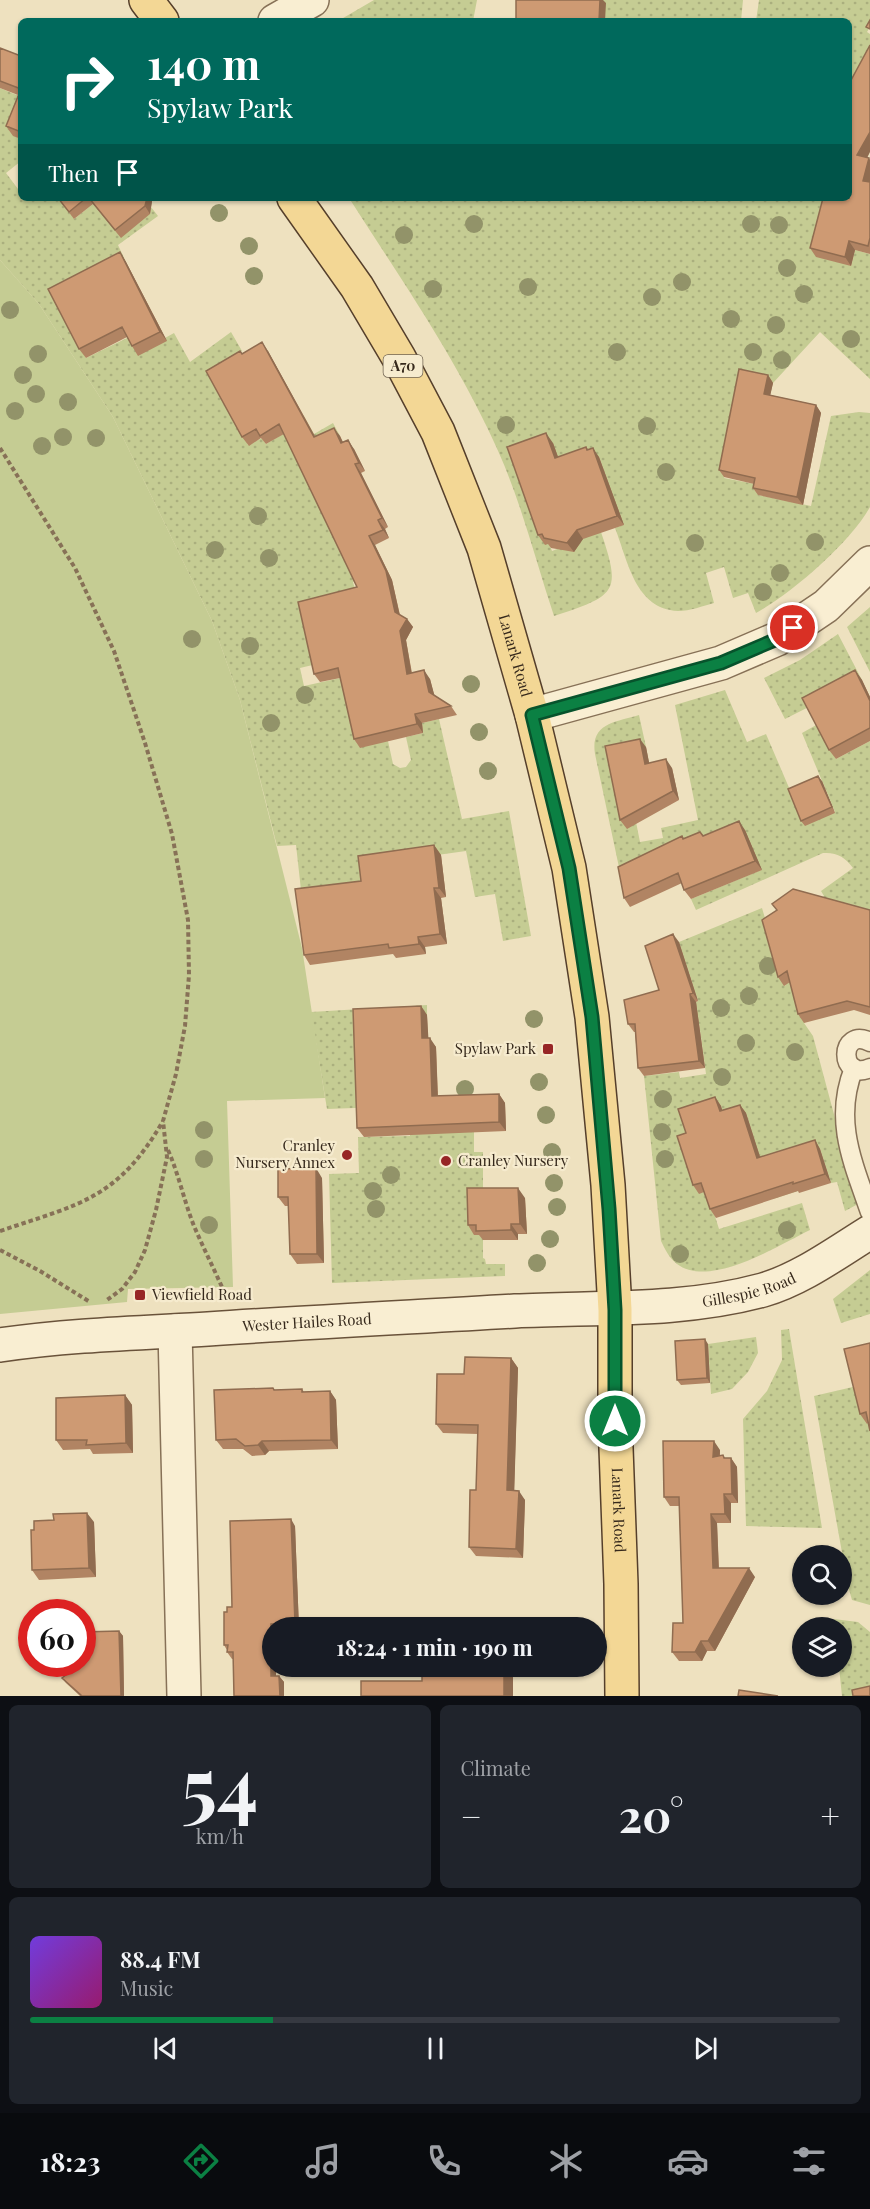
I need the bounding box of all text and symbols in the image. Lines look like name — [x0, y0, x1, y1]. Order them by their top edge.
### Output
text: 140 m — [147, 35, 260, 91]
icon: right — [48, 42, 126, 120]
text: Spylaw Park — [147, 89, 293, 125]
icon: arrive — [111, 156, 144, 189]
text: Then — [48, 158, 99, 188]
road number: A70 — [384, 355, 422, 377]
pin — [767, 602, 818, 653]
icon: arrive — [776, 611, 809, 644]
street label: Lanark Road — [495, 612, 537, 699]
place label: Spylaw Park — [455, 1038, 537, 1058]
marker: Spylaw Park — [541, 1042, 555, 1056]
place label: Cranley Nursery Annex — [235, 1135, 335, 1172]
marker: Cranley Nursery Annex — [340, 1148, 354, 1162]
place label: Cranley Nursery — [458, 1150, 569, 1170]
marker: Cranley Nursery — [439, 1154, 453, 1168]
street label: Gillespie Road — [701, 1267, 799, 1311]
place label: Viewfield Road — [151, 1284, 252, 1304]
marker: Viewfield Road — [133, 1288, 147, 1302]
street label: Wester Hailes Road — [241, 1308, 373, 1336]
position arrow — [583, 1389, 647, 1453]
street label: Lanark Road — [608, 1467, 631, 1553]
map controls — [792, 1545, 852, 1677]
button: search — [792, 1545, 852, 1605]
speed limit sign: 60 — [18, 1599, 96, 1677]
button: layers — [792, 1617, 852, 1677]
text: 18:24 · 1 min · 190 m — [336, 1632, 533, 1662]
text: 54 — [181, 1731, 258, 1835]
text: Climate — [461, 1754, 531, 1781]
text: 20° — [619, 1784, 684, 1844]
text: − — [461, 1793, 482, 1837]
text: + — [821, 1793, 840, 1837]
text: km/h — [196, 1822, 244, 1849]
text: 88.4 FM — [120, 1944, 201, 1974]
text: Music — [120, 1974, 173, 2001]
icon: previous — [149, 2032, 182, 2065]
icon: pause — [419, 2032, 452, 2065]
icon: next — [689, 2032, 722, 2065]
icon: directions — [180, 2140, 222, 2182]
icon: music — [302, 2140, 344, 2182]
icon: phone — [423, 2140, 465, 2182]
icon: climate — [545, 2140, 587, 2182]
icon: car — [667, 2140, 709, 2182]
icon: filters — [788, 2140, 830, 2182]
text: 18:23 — [40, 2143, 100, 2179]

